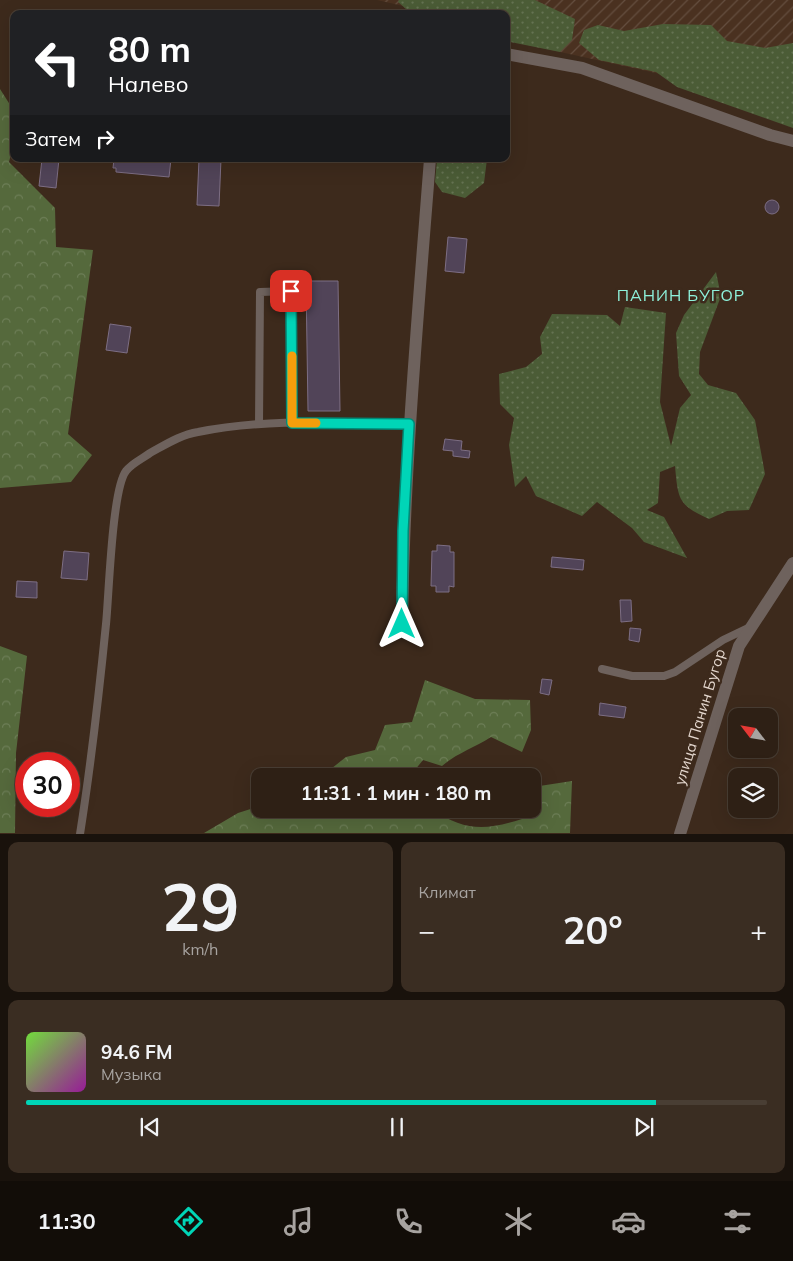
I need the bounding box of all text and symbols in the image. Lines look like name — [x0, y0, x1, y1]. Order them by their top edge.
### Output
text: 80 m — [108, 27, 191, 71]
icon: left — [25, 30, 90, 95]
text: Налево — [108, 70, 188, 98]
icon: right — [91, 125, 119, 153]
text: Затем — [25, 127, 81, 151]
pin — [270, 270, 312, 312]
icon: arrive — [277, 277, 305, 305]
district label: ПАНИН БУГОР — [617, 285, 745, 305]
position arrow — [375, 597, 427, 649]
street label: улица Панин Бугор — [670, 646, 729, 787]
north arrow — [728, 708, 778, 758]
map controls — [728, 708, 778, 818]
speed limit sign: 30 — [15, 752, 80, 817]
button: layers — [728, 768, 778, 818]
text: 11:31 · 1 мин · 180 m — [301, 781, 491, 805]
text: 29 — [161, 866, 239, 947]
text: Климат — [419, 882, 476, 902]
text: 20° — [563, 906, 623, 954]
text: − — [419, 913, 435, 948]
text: + — [750, 913, 767, 948]
text: km/h — [182, 939, 218, 959]
text: 94.6 FM — [101, 1040, 173, 1064]
text: Музыка — [101, 1064, 162, 1084]
icon: previous — [136, 1113, 164, 1141]
icon: pause — [383, 1113, 411, 1141]
icon: next — [630, 1113, 658, 1141]
icon: directions — [171, 1204, 206, 1239]
icon: music — [281, 1204, 316, 1239]
icon: phone — [391, 1204, 426, 1239]
icon: climate — [501, 1204, 536, 1239]
icon: car — [611, 1204, 646, 1239]
icon: filters — [720, 1204, 755, 1239]
text: 11:30 — [37, 1207, 96, 1235]

